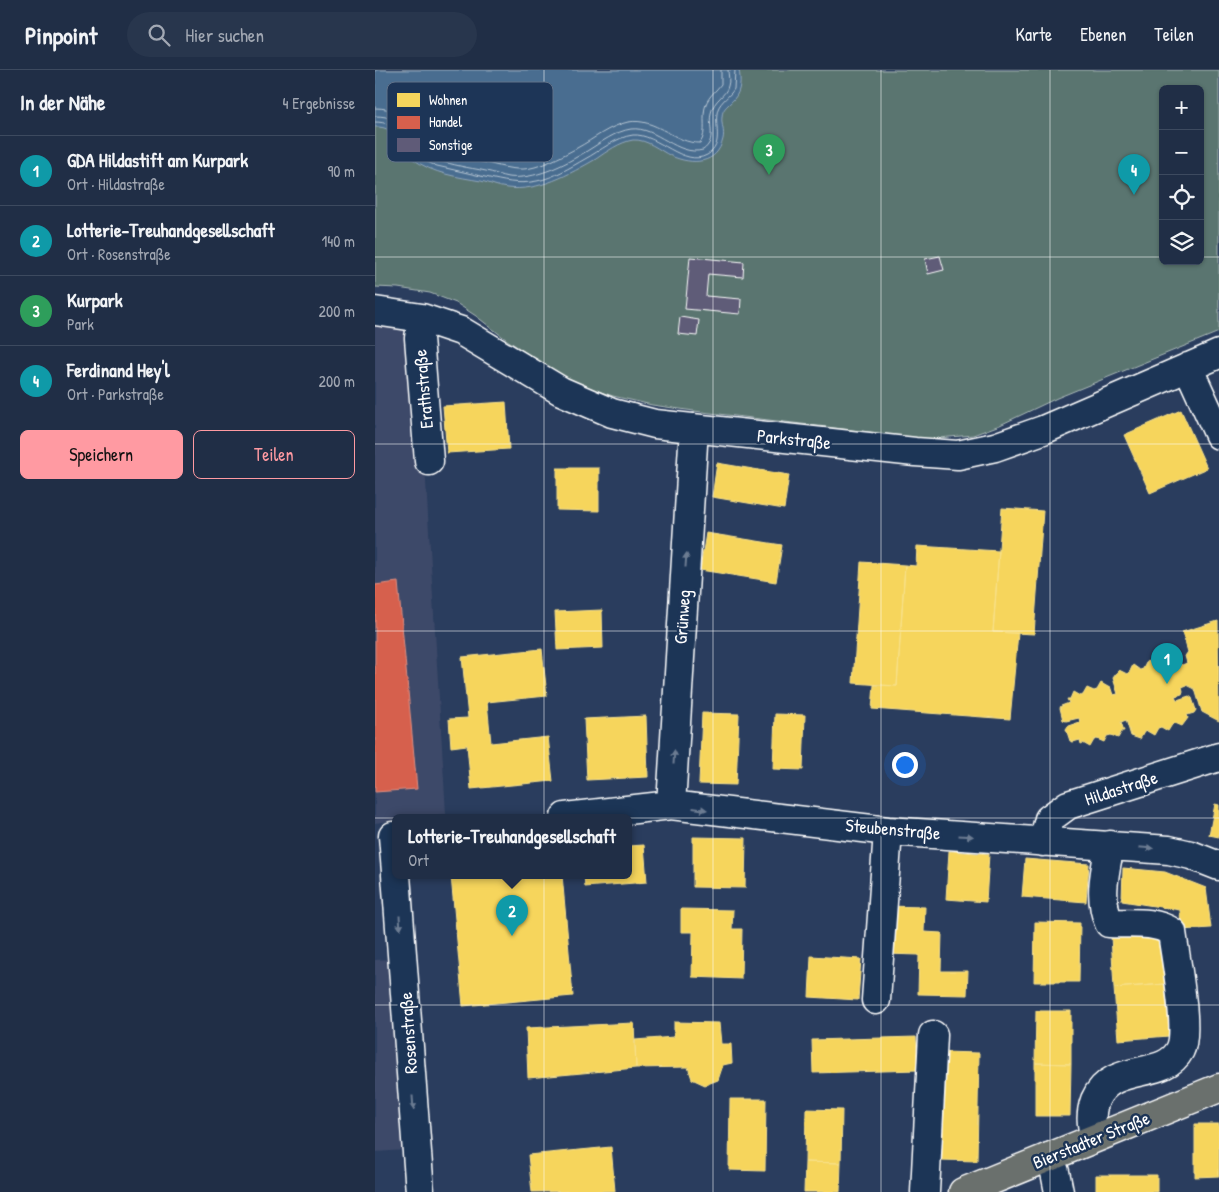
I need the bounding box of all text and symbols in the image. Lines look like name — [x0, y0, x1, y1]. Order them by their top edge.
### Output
search box — [127, 12, 477, 57]
text: Pinpoint — [25, 19, 97, 51]
icon: search — [145, 21, 173, 49]
text: Hier suchen — [185, 22, 264, 48]
text: Karte — [1016, 22, 1052, 47]
text: Ebenen — [1080, 22, 1126, 47]
text: Teilen — [1154, 22, 1194, 47]
legend — [387, 82, 553, 162]
map controls — [1159, 85, 1204, 265]
button: + — [1159, 85, 1204, 130]
text: In der Nähe — [20, 88, 105, 117]
text: Wohnen — [429, 90, 467, 109]
text: 4 Ergebnisse — [283, 92, 355, 114]
text: Handel — [429, 112, 462, 131]
button: − — [1159, 130, 1204, 175]
pin: 3 — [753, 134, 785, 175]
text: Sonstige — [429, 135, 473, 155]
text: GDA Hildastift am Kurpark — [67, 147, 248, 173]
pin: 4 — [1118, 154, 1150, 195]
text: 1 — [33, 160, 39, 182]
text: 90 m — [327, 160, 355, 182]
text: Ort · Hildastraße — [67, 173, 165, 195]
button: locate — [1159, 175, 1204, 220]
text: Lotterie-Treuhandgesellschaft — [67, 217, 275, 243]
button: layers — [1159, 220, 1204, 265]
text: 2 — [32, 230, 40, 252]
text: 140 m — [321, 230, 355, 252]
text: Ort · Rosenstraße — [67, 243, 171, 265]
text: Kurpark — [67, 287, 123, 313]
text: 3 — [32, 300, 40, 322]
text: 200 m — [319, 300, 355, 322]
text: Park — [67, 313, 94, 335]
street label: Erathstraße — [407, 348, 439, 430]
text: Ferdinand Hey'l — [67, 357, 170, 383]
text: 4 — [33, 370, 39, 392]
text: 200 m — [319, 370, 355, 392]
text: Ort · Parkstraße — [67, 383, 164, 405]
street label: Parkstraße — [756, 423, 832, 455]
button: Speichern — [20, 430, 183, 479]
button: Teilen — [193, 430, 355, 479]
one-way arrow — [682, 551, 690, 567]
street label: Grünweg — [668, 589, 696, 645]
pin: 1 — [1151, 643, 1183, 684]
one-way arrow — [670, 749, 678, 765]
your location — [892, 752, 918, 778]
street label: Hildastraße — [1081, 765, 1161, 811]
one-way arrow — [693, 805, 709, 813]
street label: Steubenstraße — [844, 812, 942, 846]
popup — [392, 814, 632, 879]
text: Lotterie-Treuhandgesellschaft — [408, 823, 616, 849]
one-way arrow — [959, 832, 975, 840]
one-way arrow — [1138, 844, 1154, 852]
text: Ort — [408, 849, 429, 871]
pin: 2 — [496, 895, 528, 936]
one-way arrow — [396, 916, 404, 932]
street label: Rosenstraße — [393, 992, 423, 1074]
one-way arrow — [410, 1095, 418, 1111]
street label: Bierstadter Straße — [1029, 1105, 1153, 1175]

